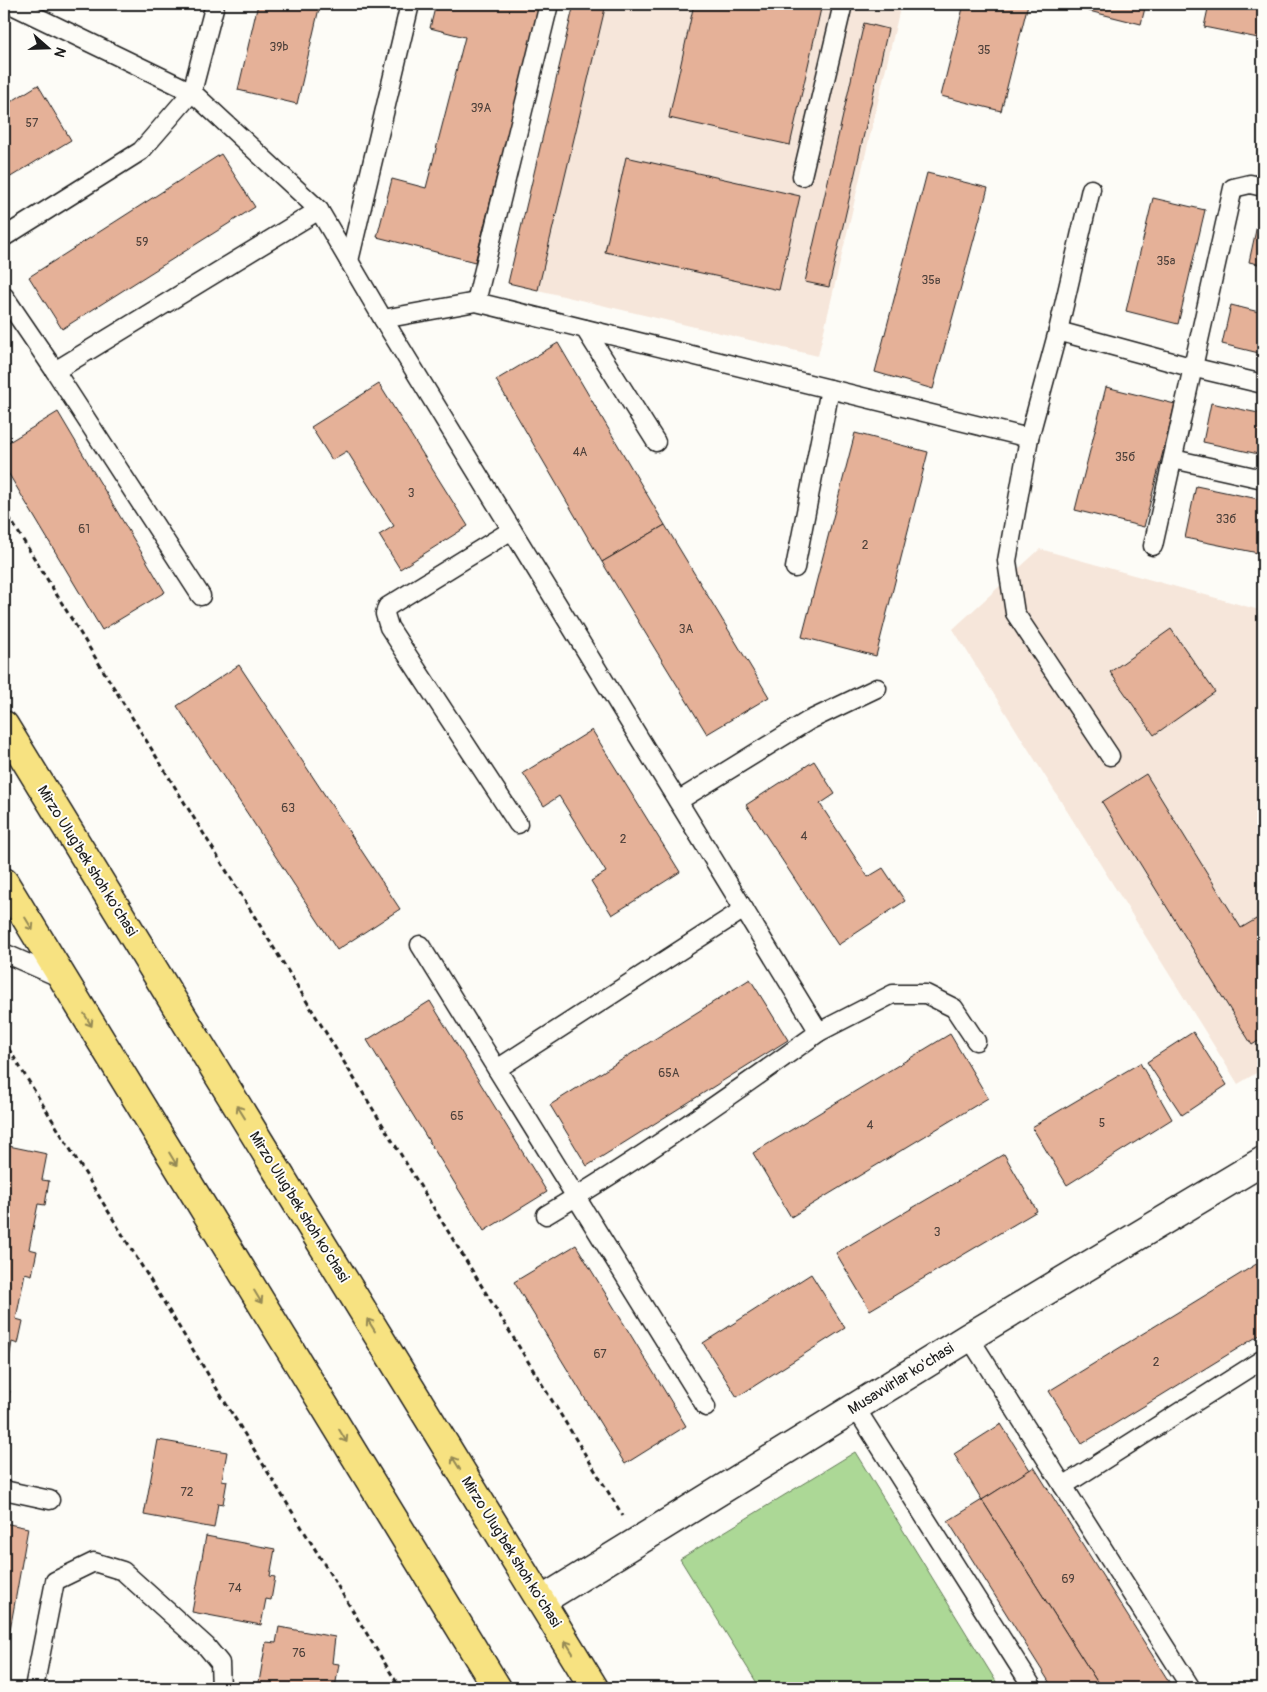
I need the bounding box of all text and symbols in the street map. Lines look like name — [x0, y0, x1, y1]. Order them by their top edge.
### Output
north arrow — [22, 22, 72, 72]
house number: 39b — [270, 40, 288, 55]
house number: 35 — [977, 43, 991, 58]
text: N — [50, 45, 69, 60]
house number: 39A — [471, 101, 492, 116]
house number: 57 — [26, 116, 39, 131]
house number: 59 — [136, 235, 148, 250]
house number: 35a — [1157, 254, 1176, 269]
house number: 35в — [921, 273, 941, 288]
house number: 4А — [573, 445, 588, 460]
house number: 35б — [1115, 450, 1135, 465]
house number: 3 — [408, 486, 415, 501]
house number: 33б — [1216, 512, 1236, 527]
house number: 61 — [78, 522, 90, 537]
house number: 2 — [862, 538, 869, 553]
house number: 3А — [679, 622, 693, 637]
street label: Mirzo Ulug'bek shoh ko'chasi — [33, 782, 141, 940]
house number: 63 — [281, 801, 295, 816]
house number: 4 — [801, 829, 808, 844]
house number: 2 — [620, 832, 627, 847]
one-way arrow — [25, 916, 35, 930]
one-way arrow — [84, 1013, 94, 1027]
house number: 65А — [658, 1066, 680, 1081]
one-way arrow — [235, 1105, 245, 1119]
house number: 65 — [450, 1109, 464, 1124]
house number: 5 — [1099, 1116, 1105, 1131]
house number: 4 — [867, 1118, 874, 1133]
street label: Mirzo Ulug'bek shoh ko'chasi — [245, 1128, 353, 1286]
one-way arrow — [169, 1151, 179, 1165]
house number: 3 — [934, 1225, 941, 1240]
one-way arrow — [253, 1290, 263, 1304]
one-way arrow — [366, 1318, 376, 1332]
street label: Musavvirlar ko'chasi — [845, 1339, 958, 1419]
house number: 67 — [593, 1347, 607, 1362]
house number: 2 — [1153, 1355, 1160, 1370]
one-way arrow — [338, 1428, 348, 1442]
one-way arrow — [451, 1457, 461, 1471]
street label: Mirzo Ulug'bek shoh ko'chasi — [457, 1473, 565, 1631]
house number: 72 — [180, 1485, 194, 1500]
house number: 69 — [1061, 1572, 1075, 1587]
house number: 74 — [228, 1581, 242, 1596]
one-way arrow — [563, 1640, 573, 1654]
house number: 76 — [292, 1646, 306, 1661]

